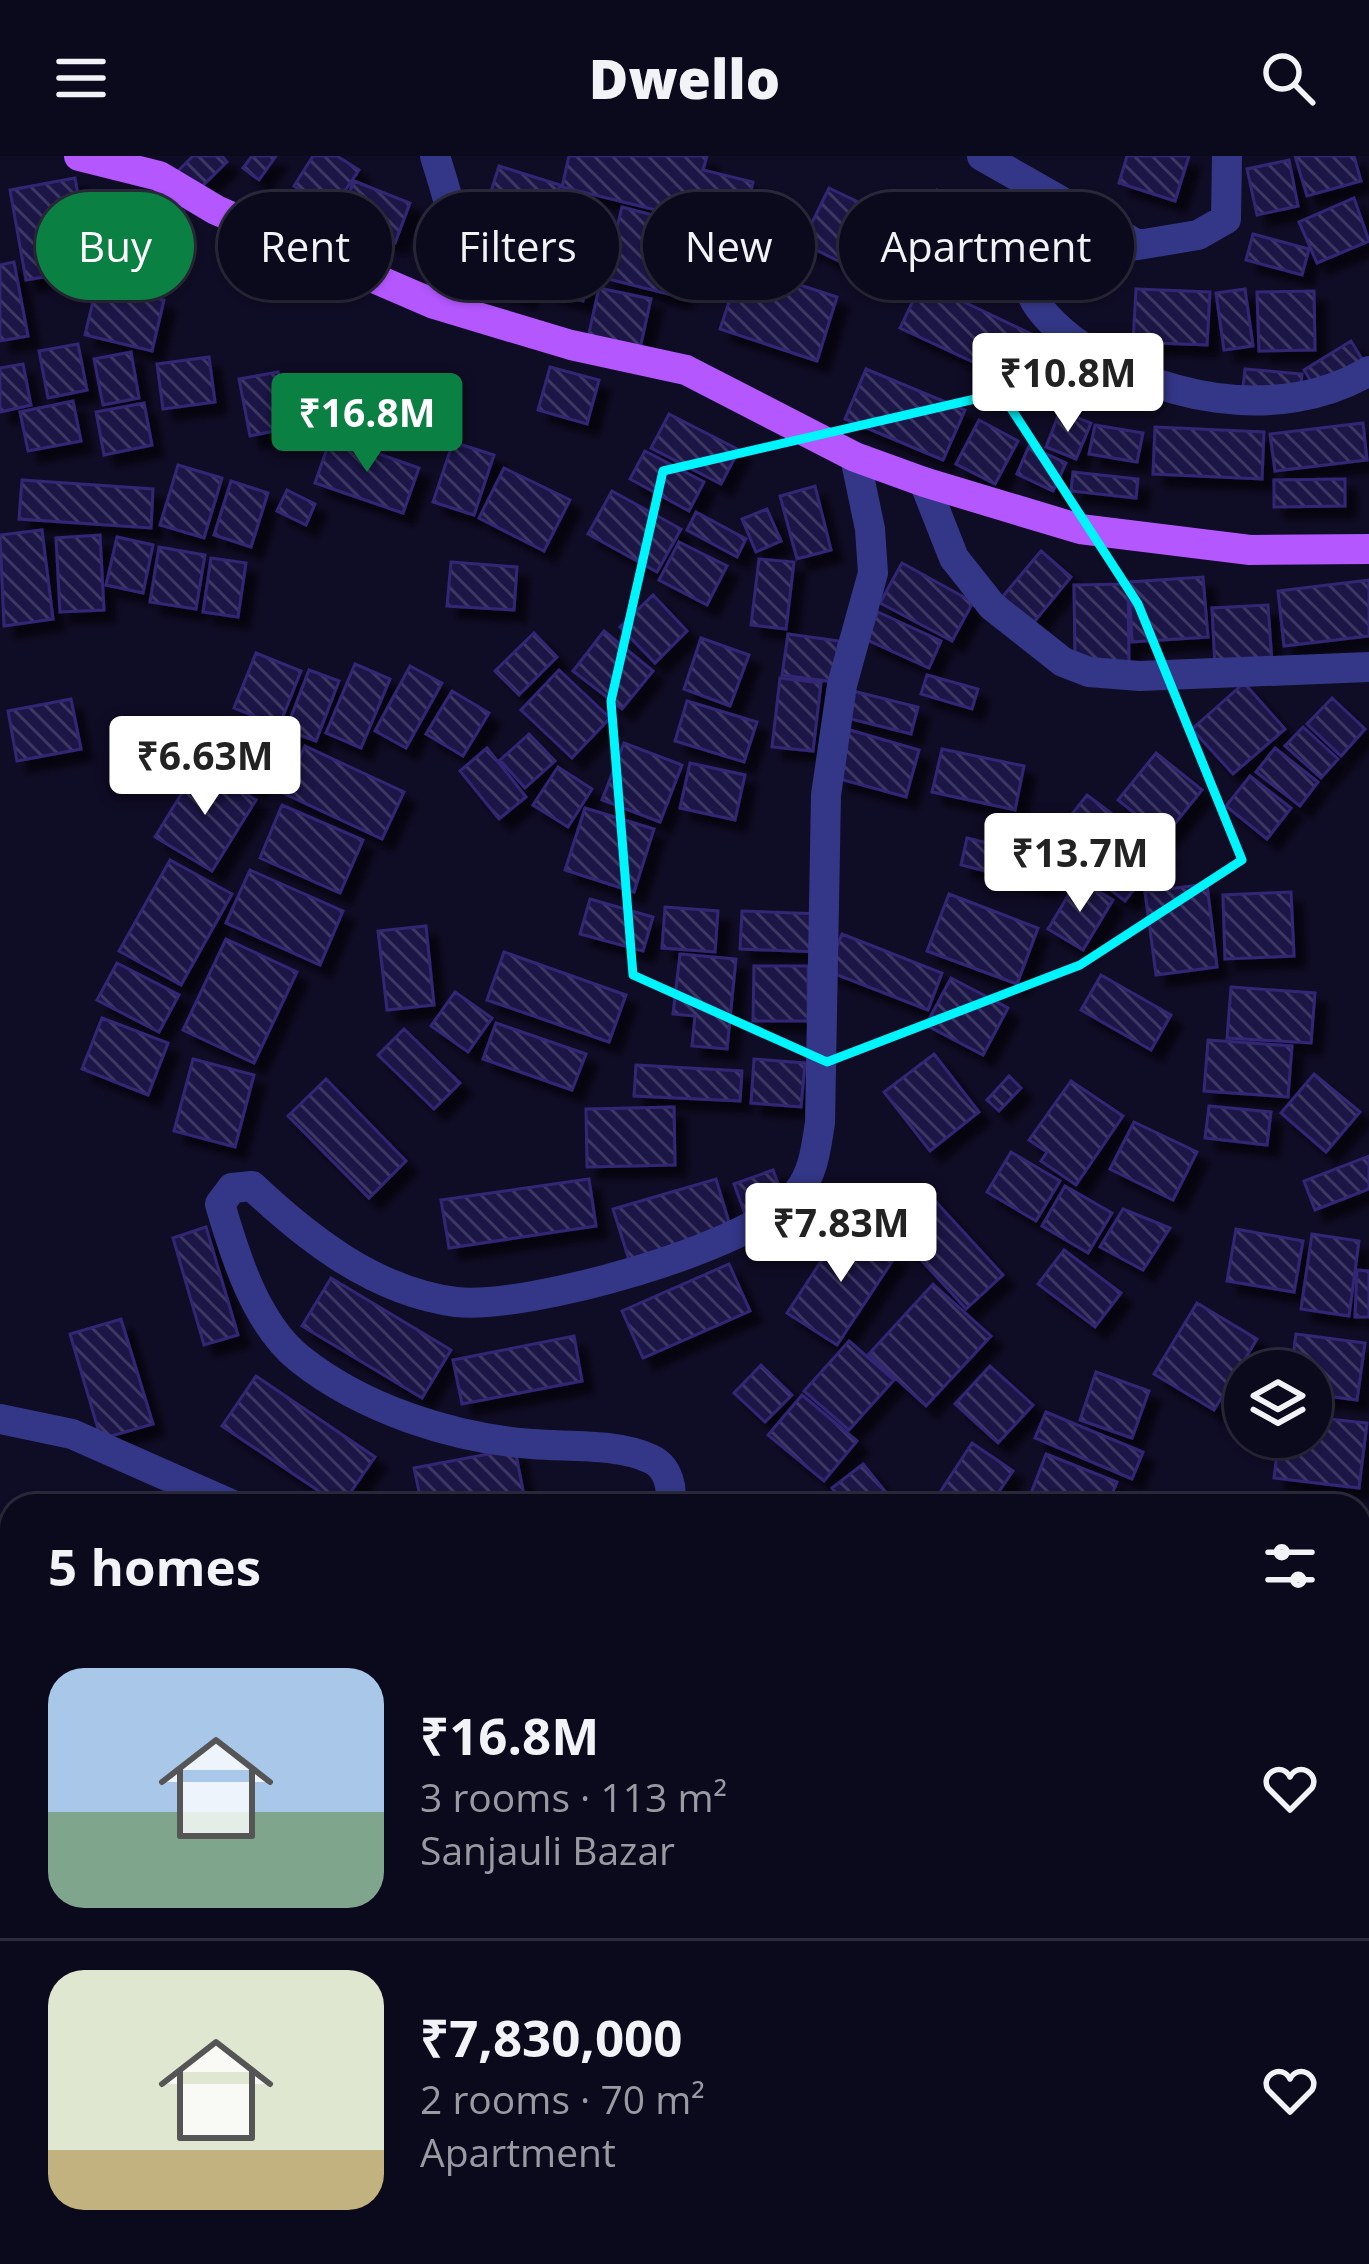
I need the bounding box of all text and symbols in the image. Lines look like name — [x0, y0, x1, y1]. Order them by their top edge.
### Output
text: Dwello — [589, 41, 780, 115]
icon: menu — [48, 45, 114, 111]
icon: search — [1255, 45, 1321, 111]
chip: Buy — [36, 192, 194, 300]
chip: Rent — [218, 192, 392, 300]
chip: Filters — [416, 192, 619, 300]
chip: New — [643, 192, 815, 300]
chip: Apartment — [839, 192, 1134, 300]
pin: ₹10.8M — [970, 333, 1166, 435]
text: ₹10.8M — [999, 345, 1137, 398]
pin: ₹16.8M — [269, 373, 465, 475]
text: ₹16.8M — [298, 385, 436, 438]
pin: ₹6.63M — [107, 716, 303, 818]
text: ₹6.63M — [136, 728, 274, 781]
pin: ₹13.7M — [982, 813, 1178, 915]
text: ₹13.7M — [1011, 825, 1149, 878]
pin: ₹7.83M — [743, 1183, 939, 1285]
text: ₹7.83M — [772, 1195, 910, 1248]
map controls — [1224, 1350, 1332, 1458]
button: layers — [1224, 1350, 1332, 1458]
text: 5 homes — [48, 1531, 261, 1601]
icon: filters — [1257, 1533, 1323, 1599]
text: ₹16.8M — [420, 1700, 599, 1770]
icon: home — [144, 1716, 288, 1860]
icon: heart — [1257, 1755, 1323, 1821]
text: 3 rooms · 113 m² — [420, 1770, 727, 1823]
text: Sanjauli Bazar — [420, 1823, 675, 1876]
text: ₹7,830,000 — [420, 2002, 682, 2072]
icon: home — [144, 2018, 288, 2162]
icon: heart — [1257, 2057, 1323, 2123]
text: 2 rooms · 70 m² — [420, 2072, 705, 2125]
text: Apartment — [420, 2125, 616, 2178]

